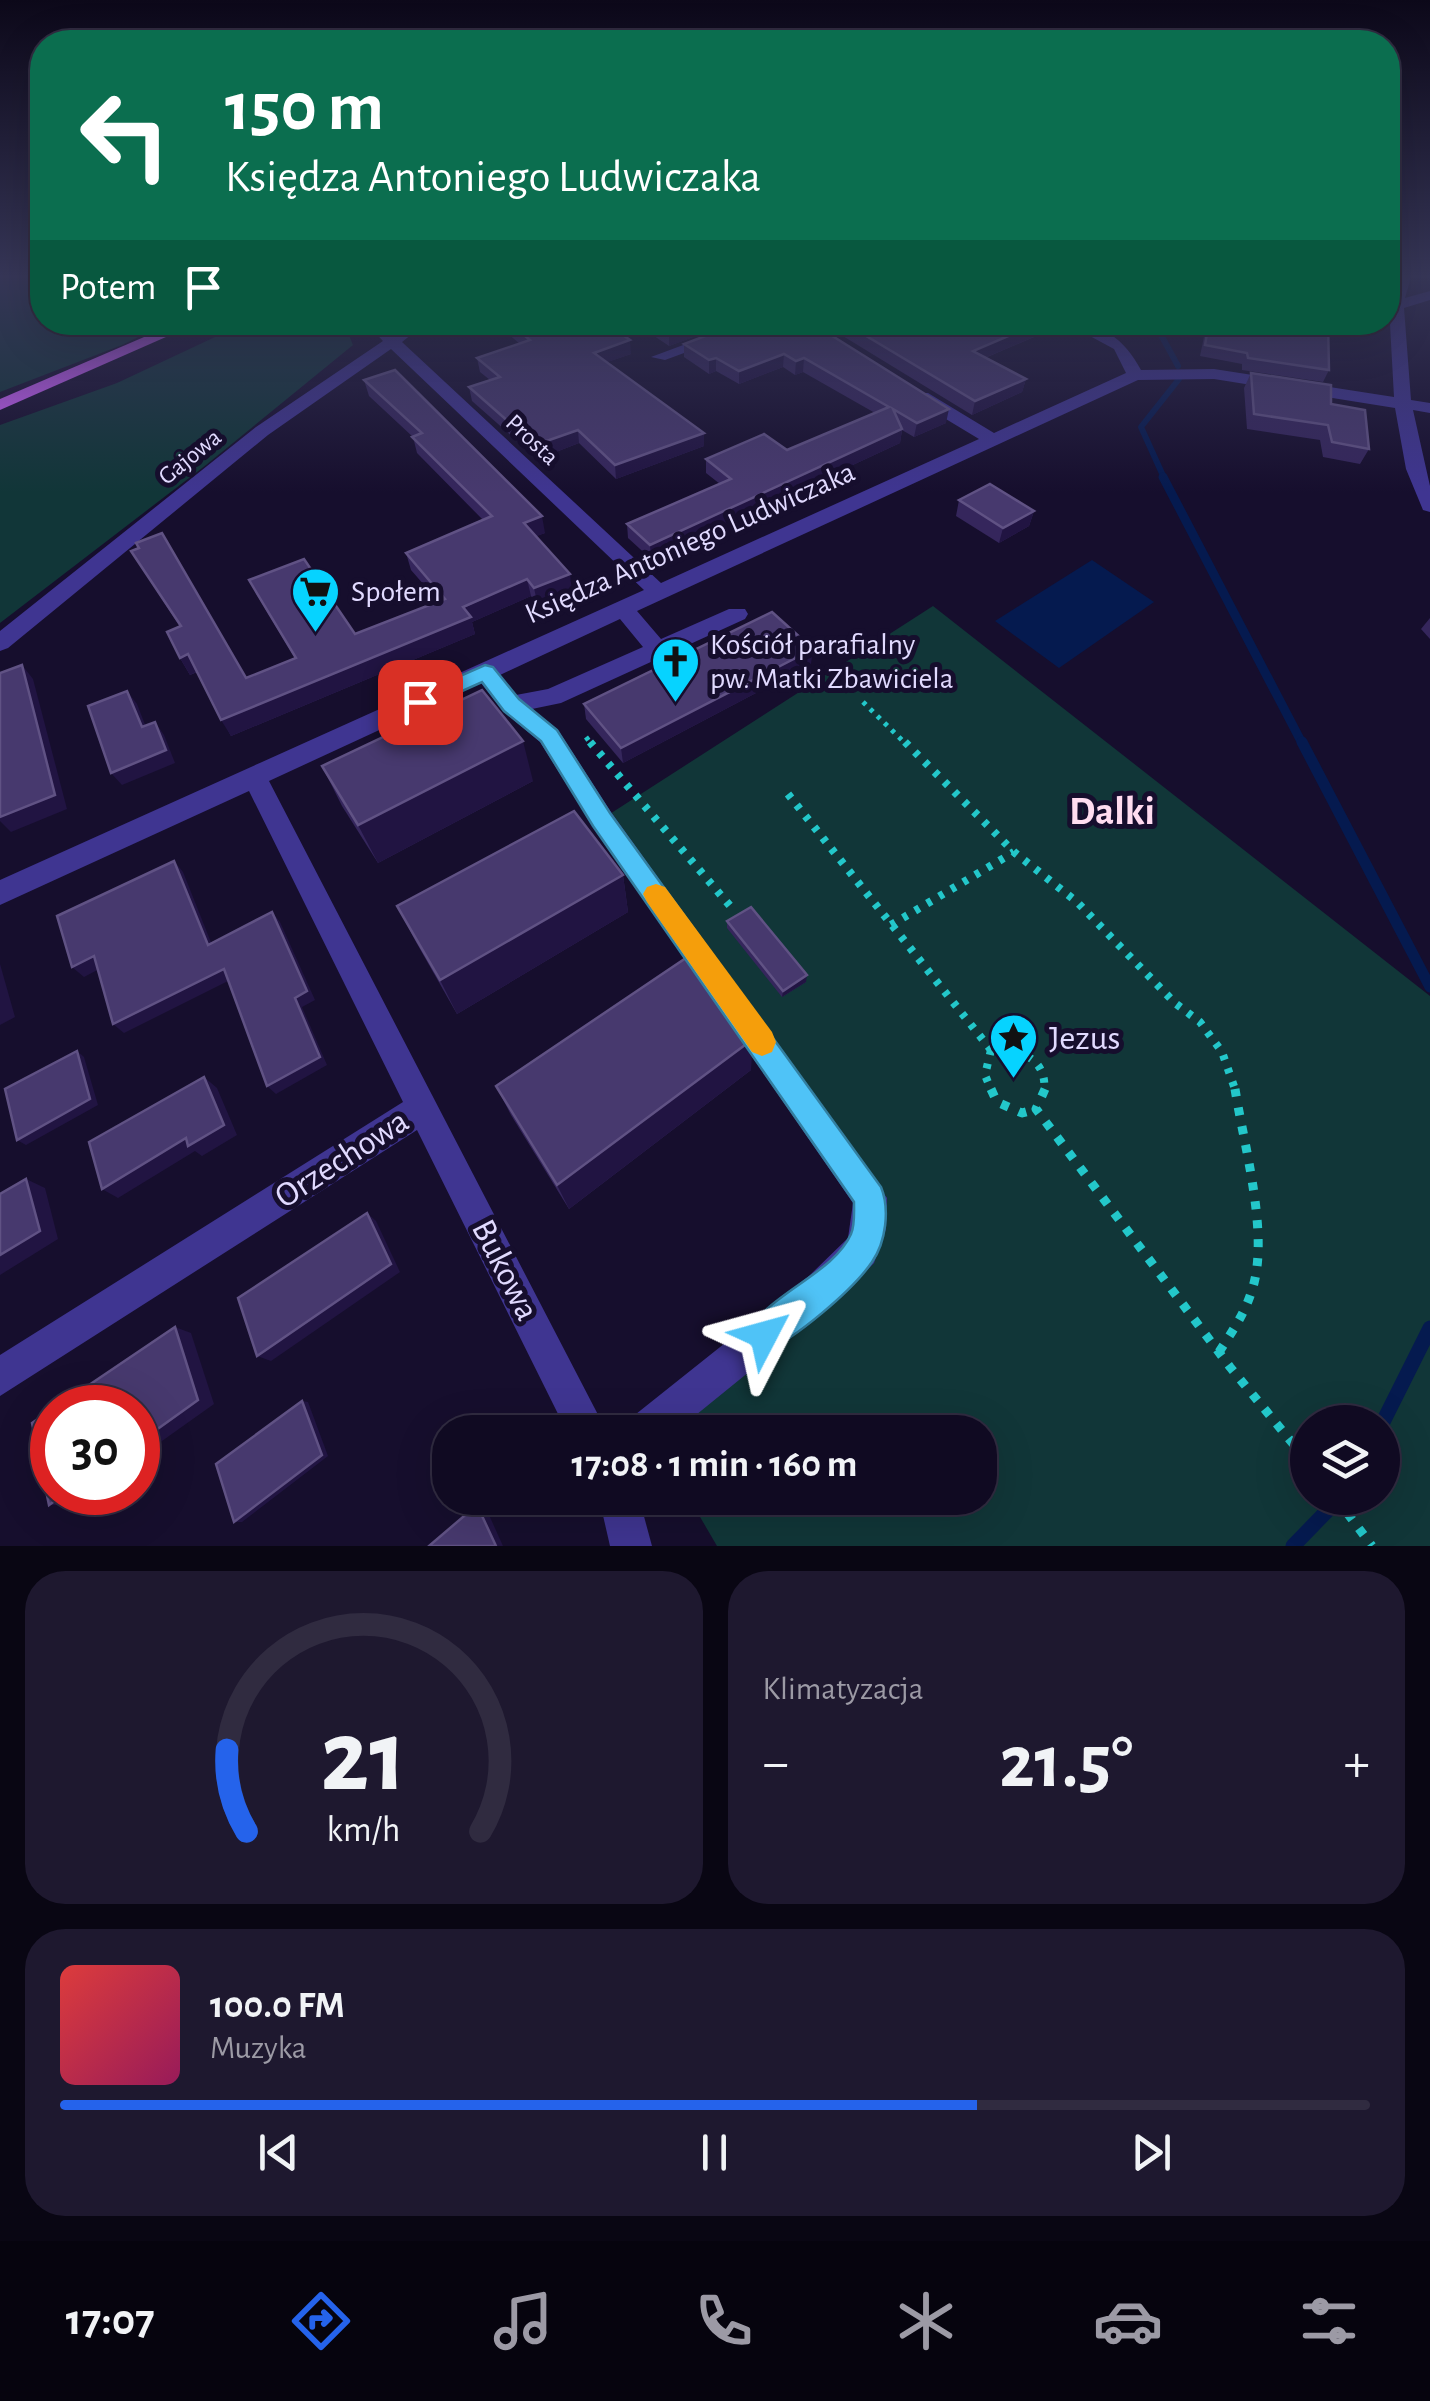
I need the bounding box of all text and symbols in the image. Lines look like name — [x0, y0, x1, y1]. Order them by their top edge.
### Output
icon: left — [60, 70, 190, 200]
text: 150 m — [225, 73, 384, 143]
text: Księdza Antoniego Ludwiczaka — [225, 155, 761, 200]
icon: arrive — [176, 260, 231, 315]
text: Potem — [60, 269, 156, 307]
street label: Prosta — [501, 410, 563, 470]
street label: Gajowa — [154, 424, 226, 490]
street label: Księdza Antoniego Ludwiczaka — [521, 457, 859, 629]
supermarket icon: Społem — [290, 566, 342, 634]
place label: Społem — [351, 577, 441, 607]
place label: Kościół parafialny pw. Matki Zbawiciela — [710, 630, 954, 694]
church icon: Kościół parafialny pw. Matki Zbawiciela — [649, 636, 701, 704]
pin — [378, 660, 463, 745]
icon: arrive — [393, 675, 448, 730]
district label: Dalki — [1069, 792, 1155, 832]
place icon: Jezus — [988, 1012, 1040, 1080]
place label: Jezus — [1049, 1021, 1121, 1056]
street label: Orzechowa — [269, 1103, 415, 1215]
street label: Bukowa — [465, 1214, 545, 1326]
position arrow — [712, 1283, 816, 1387]
speed limit sign: 30 — [30, 1385, 160, 1515]
map controls — [1290, 1405, 1400, 1515]
button: layers — [1290, 1405, 1400, 1515]
text: 17:08 · 1 min · 160 m — [571, 1446, 858, 1484]
text: Klimatyzacja — [763, 1673, 923, 1705]
text: 21 — [321, 1706, 407, 1810]
text: 21.5° — [999, 1726, 1133, 1801]
text: − — [763, 1736, 789, 1791]
text: + — [1344, 1736, 1370, 1791]
text: km/h — [327, 1812, 401, 1848]
text: 100.0 FM — [210, 1987, 345, 2025]
text: Muzyka — [210, 2032, 307, 2064]
icon: previous — [251, 2125, 306, 2180]
icon: pause — [687, 2125, 742, 2180]
icon: next — [1124, 2125, 1179, 2180]
icon: directions — [286, 2286, 356, 2356]
icon: music — [488, 2286, 558, 2356]
icon: phone — [689, 2286, 759, 2356]
icon: climate — [891, 2286, 961, 2356]
icon: car — [1093, 2286, 1163, 2356]
icon: filters — [1294, 2286, 1364, 2356]
text: 17:07 — [66, 2298, 155, 2343]

